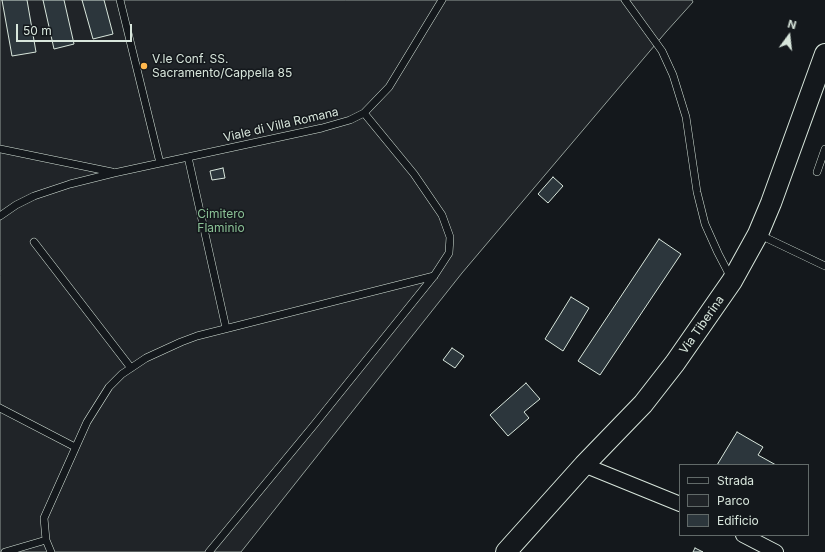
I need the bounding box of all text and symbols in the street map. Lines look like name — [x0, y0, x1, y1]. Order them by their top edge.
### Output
scale bar — [18, 16, 134, 42]
north arrow — [769, 16, 809, 56]
text: N — [786, 17, 798, 32]
text: 50 m — [23, 23, 52, 38]
place label: V.le Conf. SS. Sacramento/Cappella 85 — [152, 52, 292, 80]
marker: V.le Conf. SS. Sacramento/Cappella 85 — [139, 61, 149, 71]
street label: Viale di Villa Romana — [222, 105, 340, 145]
park label: Cimitero Flaminio — [197, 207, 245, 235]
street label: Via Tiberina — [677, 293, 727, 357]
legend — [679, 464, 809, 536]
text: Strada — [717, 473, 754, 488]
text: Parco — [717, 493, 750, 508]
text: Edificio — [717, 513, 759, 528]

